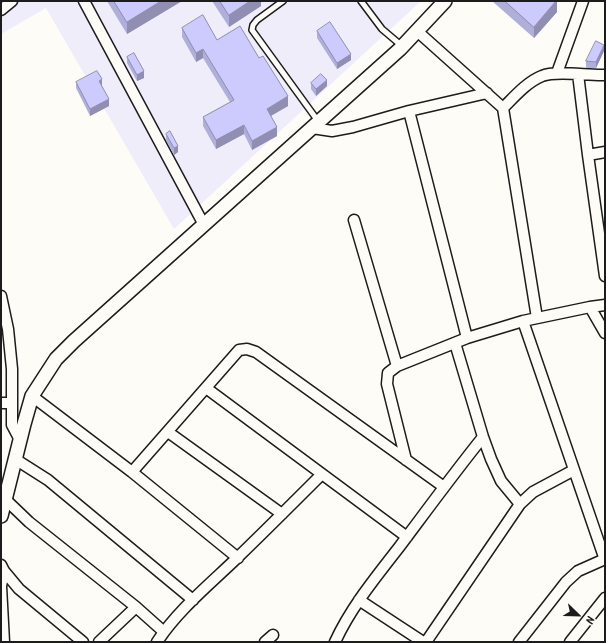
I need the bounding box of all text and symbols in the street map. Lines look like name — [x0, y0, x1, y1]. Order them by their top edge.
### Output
north arrow — [558, 595, 598, 635]
text: N — [579, 613, 599, 626]

